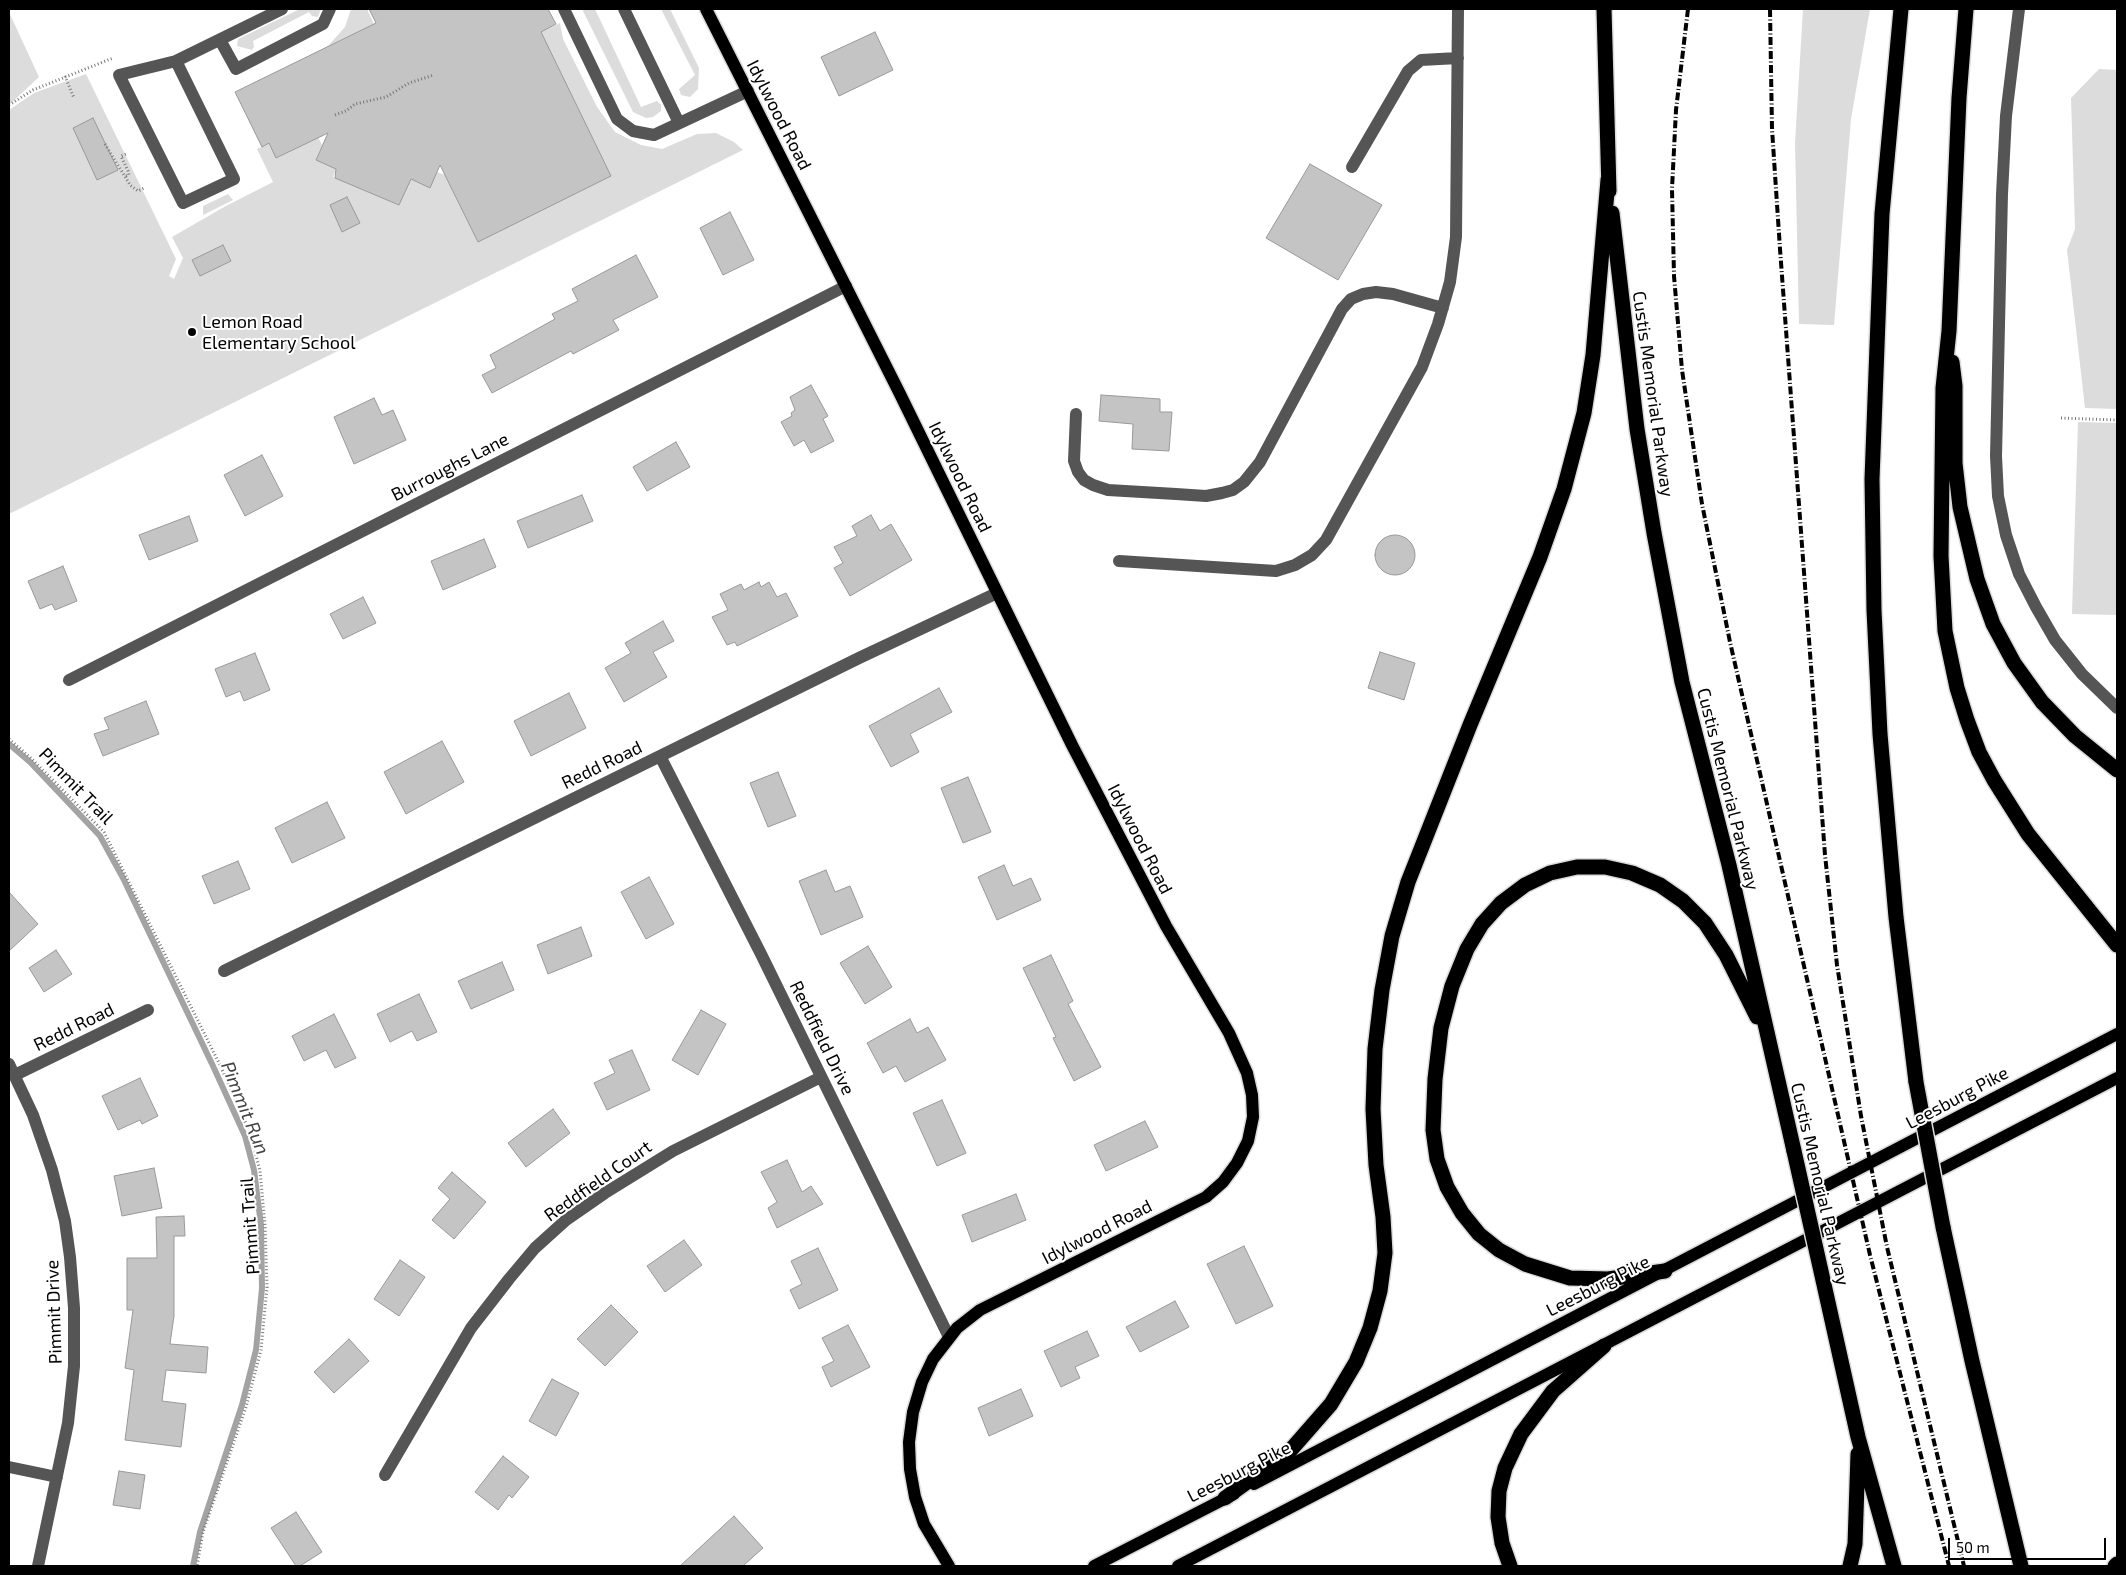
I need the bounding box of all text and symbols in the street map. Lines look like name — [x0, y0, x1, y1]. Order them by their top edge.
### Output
street label: Idylwood Road — [742, 56, 816, 174]
street label: Custis Memorial Parkway — [1628, 290, 1678, 498]
place label: Lemon Road Elementary School — [202, 311, 356, 354]
marker: Lemon Road Elementary School — [186, 326, 198, 338]
street label: Idylwood Road — [924, 418, 996, 536]
street label: Burroughs Lane — [388, 428, 512, 506]
street label: Custis Memorial Parkway — [1692, 686, 1764, 892]
street label: Redd Road — [558, 736, 646, 794]
street label: Pimmit Trail — [34, 743, 118, 829]
street label: Idylwood Road — [1103, 780, 1177, 898]
street label: Reddfield Drive — [785, 977, 859, 1099]
street label: Redd Road — [30, 998, 118, 1056]
water label: Pimmit Run — [216, 1058, 274, 1158]
street label: Leesburg Pike — [1902, 1062, 2012, 1134]
street label: Custis Memorial Parkway — [1786, 1080, 1854, 1288]
street label: Reddfield Court — [540, 1136, 656, 1226]
street label: Pimmit Trail — [236, 1177, 264, 1275]
street label: Idylwood Road — [1038, 1195, 1156, 1269]
street label: Leesburg Pike — [1543, 1251, 1653, 1321]
street label: Pimmit Drive — [41, 1259, 67, 1365]
street label: Leesburg Pike — [1184, 1437, 1294, 1507]
scale bar — [1951, 1528, 2108, 1560]
text: 50 m — [1956, 1538, 1990, 1556]

